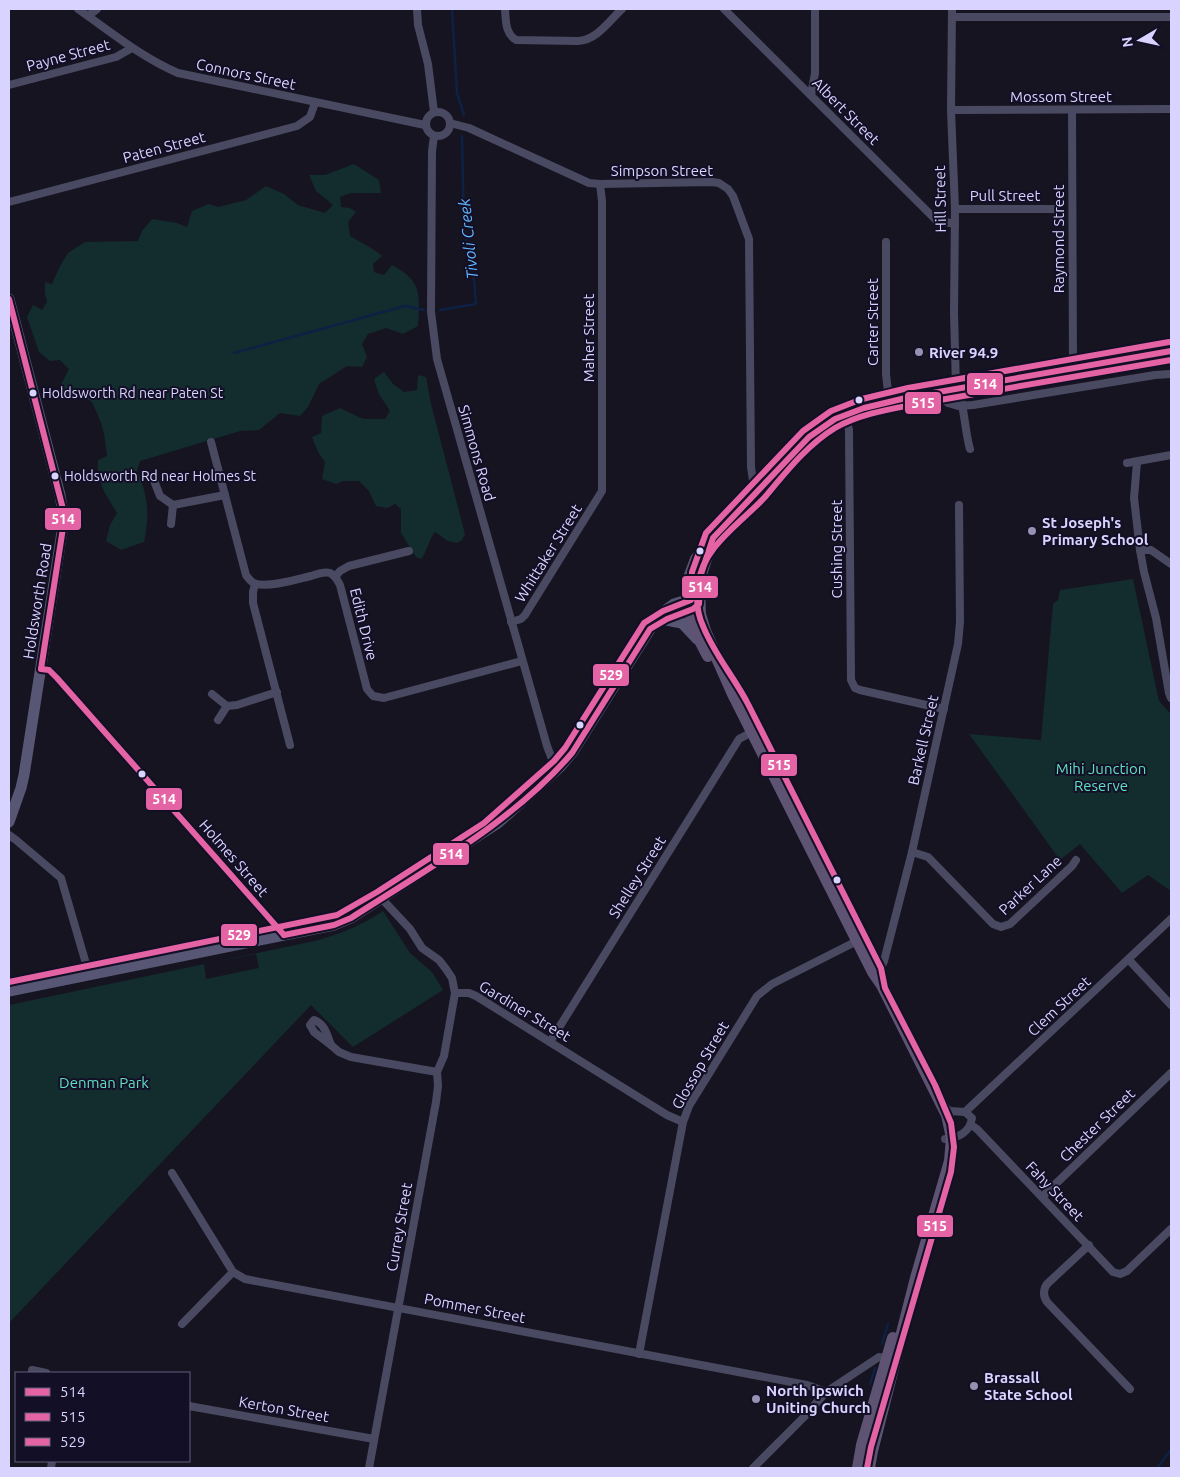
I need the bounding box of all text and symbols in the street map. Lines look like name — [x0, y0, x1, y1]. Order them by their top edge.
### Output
north arrow — [1115, 15, 1165, 65]
street label: Payne Street — [24, 36, 112, 74]
text: N — [1118, 36, 1136, 48]
street label: Connors Street — [195, 55, 297, 93]
street label: Albert Street — [809, 74, 883, 148]
street label: Mossom Street — [1010, 88, 1112, 105]
street label: Paten Street — [121, 128, 207, 166]
street label: Simpson Street — [611, 162, 713, 179]
street label: Hill Street — [931, 165, 949, 233]
street label: Raymond Street — [1050, 185, 1067, 293]
street label: Pull Street — [970, 187, 1040, 204]
water label: Tivoli Creek — [455, 197, 481, 280]
street label: Carter Street — [864, 278, 881, 366]
street label: Maher Street — [580, 294, 597, 382]
place label: River 94.9 — [929, 344, 998, 361]
marker: River 94.9 — [913, 346, 925, 358]
line badge: 514 — [966, 372, 1004, 396]
text: 514 — [973, 376, 997, 392]
place label: Holdsworth Rd near Paten St — [42, 385, 224, 401]
marker: Holdsworth Rd near Paten St — [28, 388, 38, 398]
line badge: 515 — [904, 391, 942, 415]
unlabelled marker — [854, 395, 864, 405]
text: 515 — [911, 395, 935, 411]
street label: Simmons Road — [455, 403, 499, 503]
place label: Holdsworth Rd near Holmes St — [64, 468, 256, 484]
marker: Holdsworth Rd near Holmes St — [50, 471, 60, 481]
street label: Cushing Street — [828, 499, 845, 598]
street label: Whittaker Street — [511, 501, 585, 605]
line badge: 514 — [44, 507, 82, 531]
text: 514 — [51, 511, 75, 527]
place label: St Joseph's Primary School — [1042, 514, 1149, 548]
marker: St Joseph's Primary School — [1026, 525, 1038, 537]
street label: Holdsworth Road — [19, 542, 55, 660]
unlabelled marker — [695, 546, 705, 556]
line badge: 514 — [681, 575, 719, 599]
text: 514 — [688, 579, 712, 595]
street label: Edith Drive — [347, 586, 381, 662]
line badge: 529 — [592, 663, 630, 687]
text: 529 — [599, 667, 623, 683]
street label: Barkell Street — [904, 693, 942, 787]
unlabelled marker — [575, 720, 585, 730]
line badge: 515 — [760, 753, 798, 777]
text: 515 — [767, 757, 791, 773]
park label: Mihi Junction Reserve — [1056, 760, 1146, 794]
unlabelled marker — [137, 769, 147, 779]
line badge: 514 — [145, 787, 183, 811]
text: 514 — [152, 791, 176, 807]
street label: Holmes Street — [196, 816, 272, 900]
street label: Shelley Street — [605, 833, 669, 921]
line badge: 514 — [432, 842, 470, 866]
text: 514 — [439, 846, 463, 862]
street label: Parker Lane — [995, 852, 1065, 918]
unlabelled marker — [832, 875, 842, 885]
line badge: 529 — [220, 923, 258, 947]
text: 529 — [227, 927, 251, 943]
street label: Clem Street — [1024, 973, 1094, 1039]
street label: Gardiner Street — [476, 977, 574, 1045]
street label: Glossop Street — [668, 1018, 732, 1112]
park label: Denman Park — [59, 1074, 149, 1091]
street label: Chester Street — [1056, 1085, 1138, 1165]
street label: Fahy Street — [1022, 1158, 1088, 1224]
street label: Currey Street — [383, 1181, 415, 1273]
line badge: 515 — [916, 1214, 954, 1238]
text: 515 — [923, 1218, 947, 1234]
street label: Pommer Street — [423, 1290, 527, 1326]
place label: Brassall State School — [984, 1369, 1073, 1403]
legend — [15, 1372, 190, 1462]
marker: Brassall State School — [968, 1380, 980, 1392]
place label: North Ipswich Uniting Church — [766, 1382, 871, 1416]
text: 514 — [60, 1383, 85, 1400]
street label: Kerton Street — [237, 1393, 331, 1425]
marker: North Ipswich Uniting Church — [750, 1393, 762, 1405]
text: 515 — [60, 1408, 85, 1425]
text: 529 — [60, 1433, 85, 1450]

